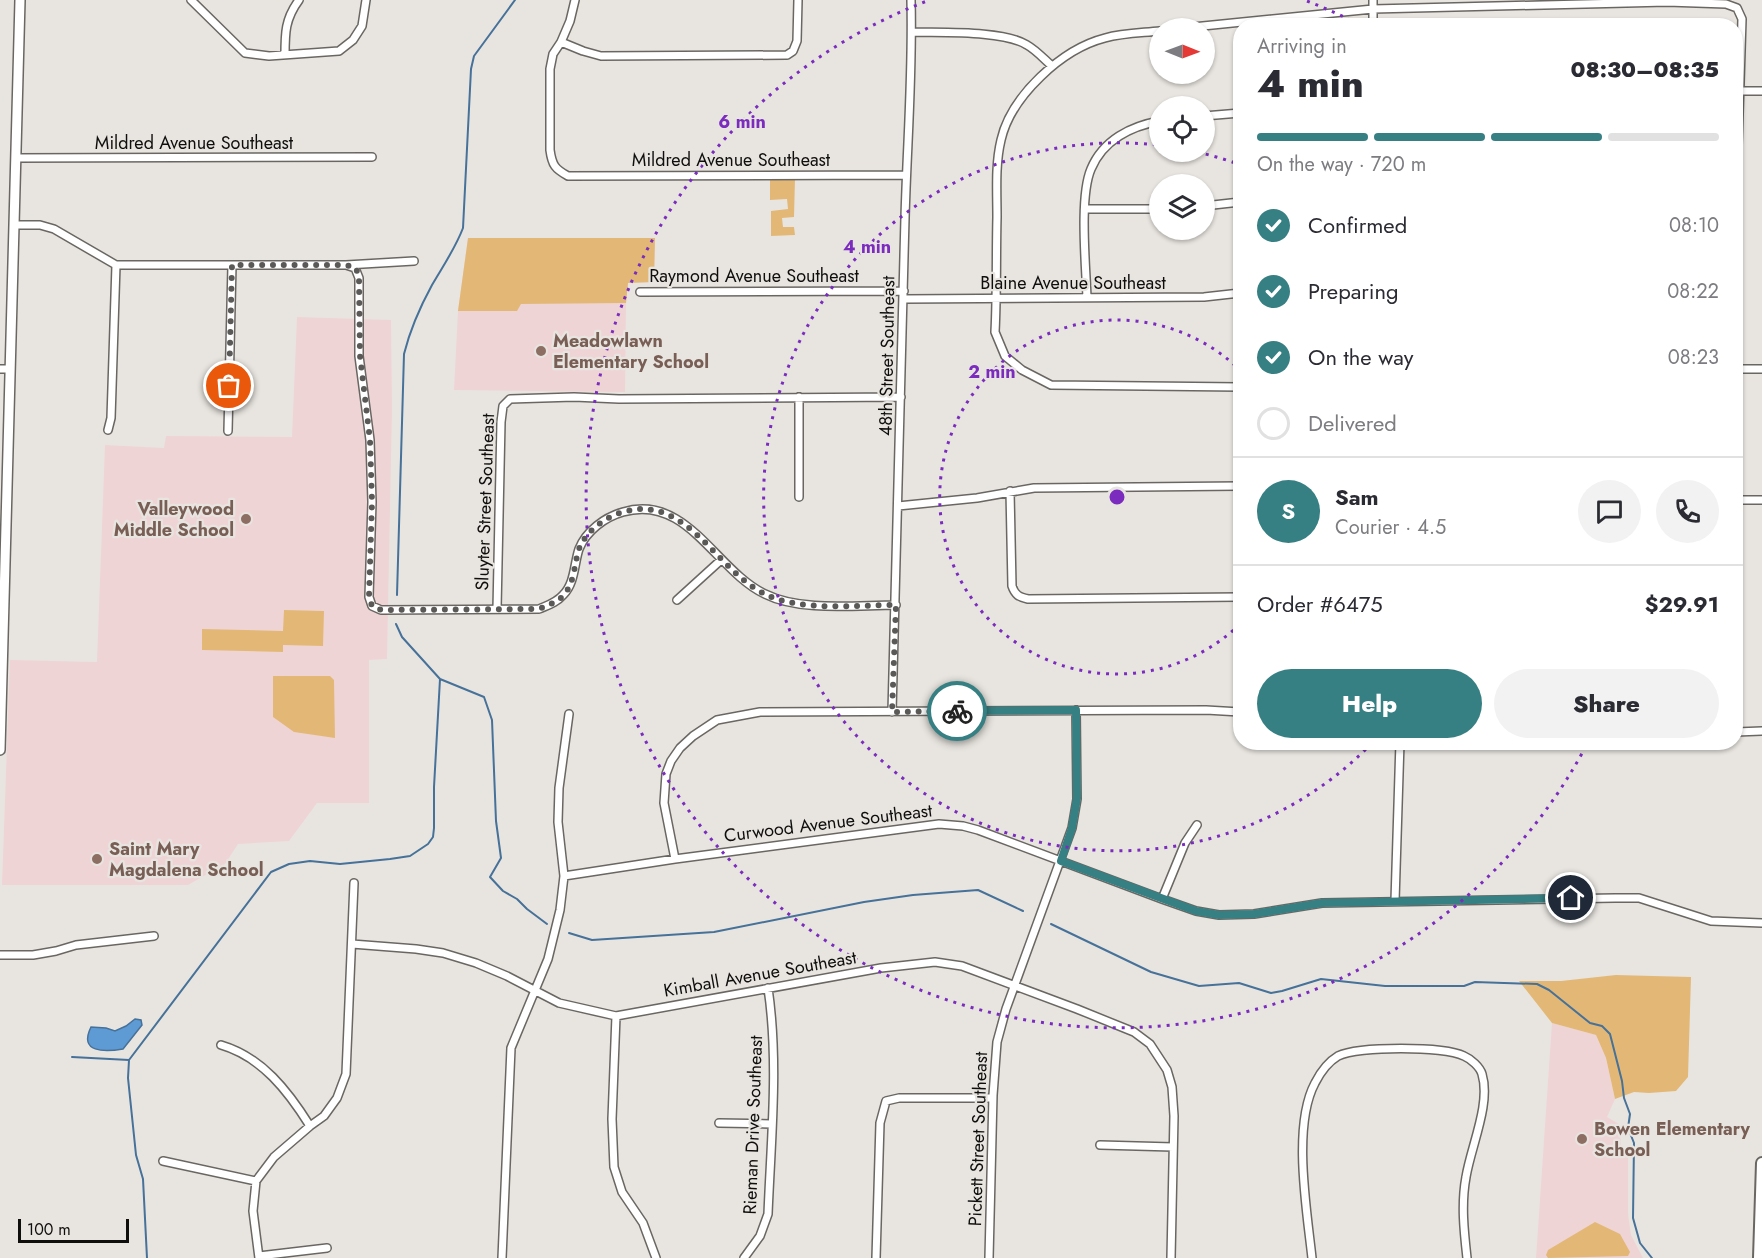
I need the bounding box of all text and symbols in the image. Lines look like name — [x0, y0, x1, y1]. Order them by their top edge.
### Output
north arrow — [1149, 18, 1215, 84]
map controls — [1149, 18, 1215, 240]
text: Arriving in — [1257, 32, 1347, 61]
text: 08:30–08:35 — [1570, 53, 1719, 85]
text: 4 min — [1257, 55, 1364, 112]
button: locate — [1149, 96, 1215, 162]
text: 6 min — [718, 109, 766, 135]
street label: Mildred Avenue Southeast — [95, 130, 294, 156]
street label: Mildred Avenue Southeast — [632, 147, 831, 173]
text: On the way · 720 m — [1257, 150, 1426, 179]
button: layers — [1149, 174, 1215, 240]
icon: check — [1257, 209, 1290, 242]
text: Confirmed — [1308, 209, 1407, 241]
text: 08:10 — [1669, 211, 1719, 240]
text: 4 min — [843, 234, 891, 260]
street label: Raymond Avenue Southeast — [649, 263, 859, 289]
street label: Blaine Avenue Southeast — [980, 270, 1166, 296]
street label: 48th Street Southeast — [873, 275, 901, 436]
icon: check — [1257, 275, 1290, 308]
text: Preparing — [1308, 275, 1399, 307]
text: 08:22 — [1667, 277, 1719, 306]
place label: Meadowlawn Elementary School — [553, 328, 709, 375]
icon: check — [1257, 341, 1290, 374]
text: On the way — [1308, 341, 1413, 373]
text: 08:23 — [1668, 343, 1719, 372]
marker: Meadowlawn Elementary School — [534, 344, 548, 358]
text: 2 min — [968, 359, 1016, 385]
pin — [203, 360, 254, 411]
icon: bag — [212, 369, 245, 402]
text: Delivered — [1308, 407, 1397, 439]
street label: Sluyter Street Southeast — [469, 412, 501, 591]
button: chat — [1578, 480, 1641, 543]
button: phone — [1656, 480, 1719, 543]
text: Sam — [1335, 481, 1379, 513]
centre of rings — [1107, 487, 1127, 507]
text: S — [1282, 495, 1295, 527]
place label: Valleywood Middle School — [114, 496, 234, 543]
marker: Valleywood Middle School — [239, 512, 253, 526]
text: Courier · 4.5 — [1335, 513, 1446, 542]
text: Order #6475 — [1257, 588, 1383, 620]
text: $29.91 — [1645, 588, 1719, 620]
button: Help — [1257, 669, 1482, 738]
button: Share — [1494, 669, 1719, 738]
courier — [927, 681, 987, 741]
icon: bike — [941, 695, 974, 728]
street label: Curwood Avenue Southeast — [722, 797, 934, 849]
place label: Saint Mary Magdalena School — [109, 836, 264, 883]
marker: Saint Mary Magdalena School — [90, 852, 104, 866]
pin — [1545, 872, 1596, 923]
icon: home — [1554, 881, 1587, 914]
street label: Kimball Avenue Southeast — [662, 944, 859, 1004]
street label: Rieman Drive Southeast — [737, 1034, 769, 1215]
street label: Pickett Street Southeast — [962, 1050, 994, 1227]
place label: Bowen Elementary School — [1594, 1116, 1751, 1163]
marker: Bowen Elementary School — [1575, 1132, 1589, 1146]
scale bar — [18, 1216, 129, 1244]
text: 100 m — [27, 1218, 71, 1241]

